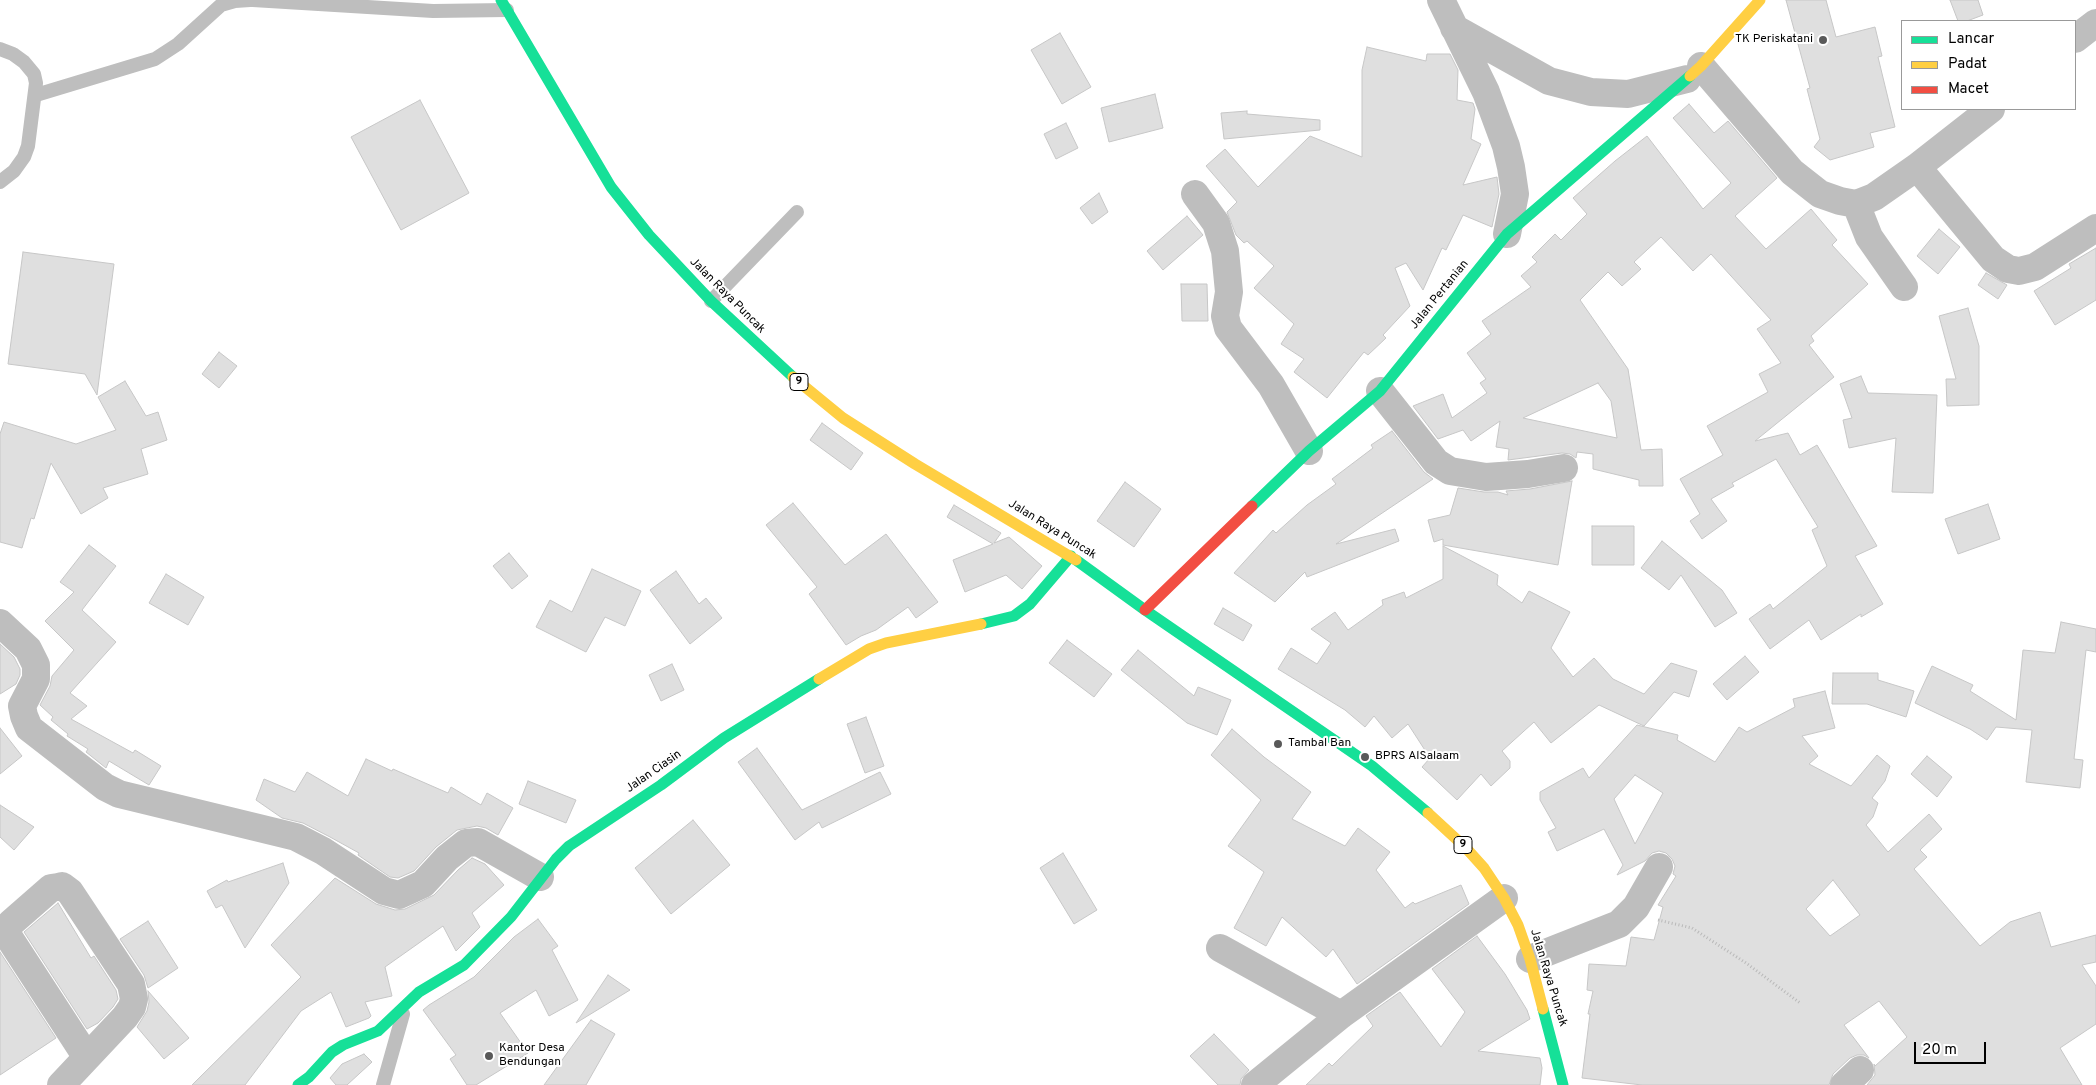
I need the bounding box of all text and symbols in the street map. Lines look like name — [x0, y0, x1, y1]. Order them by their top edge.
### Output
legend — [1901, 20, 2076, 110]
text: Lancar — [1948, 30, 1994, 49]
place label: TK Periskatani — [1735, 33, 1813, 47]
marker: TK Periskatani — [1817, 34, 1829, 46]
text: Padat — [1948, 55, 1987, 74]
text: Macet — [1948, 80, 1989, 99]
street label: Jalan Raya Puncak — [686, 255, 768, 337]
street label: Jalan Pertanian — [1408, 257, 1472, 333]
road number: 9 — [790, 374, 808, 391]
street label: Jalan Raya Puncak — [1005, 497, 1099, 563]
place label: Tambal Ban — [1288, 737, 1351, 751]
marker: Tambal Ban — [1272, 738, 1284, 750]
street label: Jalan Ciasin — [623, 748, 685, 796]
place label: BPRS AlSalaam — [1375, 750, 1459, 764]
marker: BPRS AlSalaam — [1359, 751, 1371, 763]
road number: 9 — [1454, 836, 1472, 854]
street label: Jalan Raya Puncak — [1526, 928, 1570, 1028]
scale bar — [1916, 1032, 1988, 1064]
text: 20 m — [1922, 1041, 1957, 1060]
place label: Kantor Desa Bendungan — [499, 1042, 565, 1070]
marker: Kantor Desa Bendungan — [483, 1050, 495, 1062]

